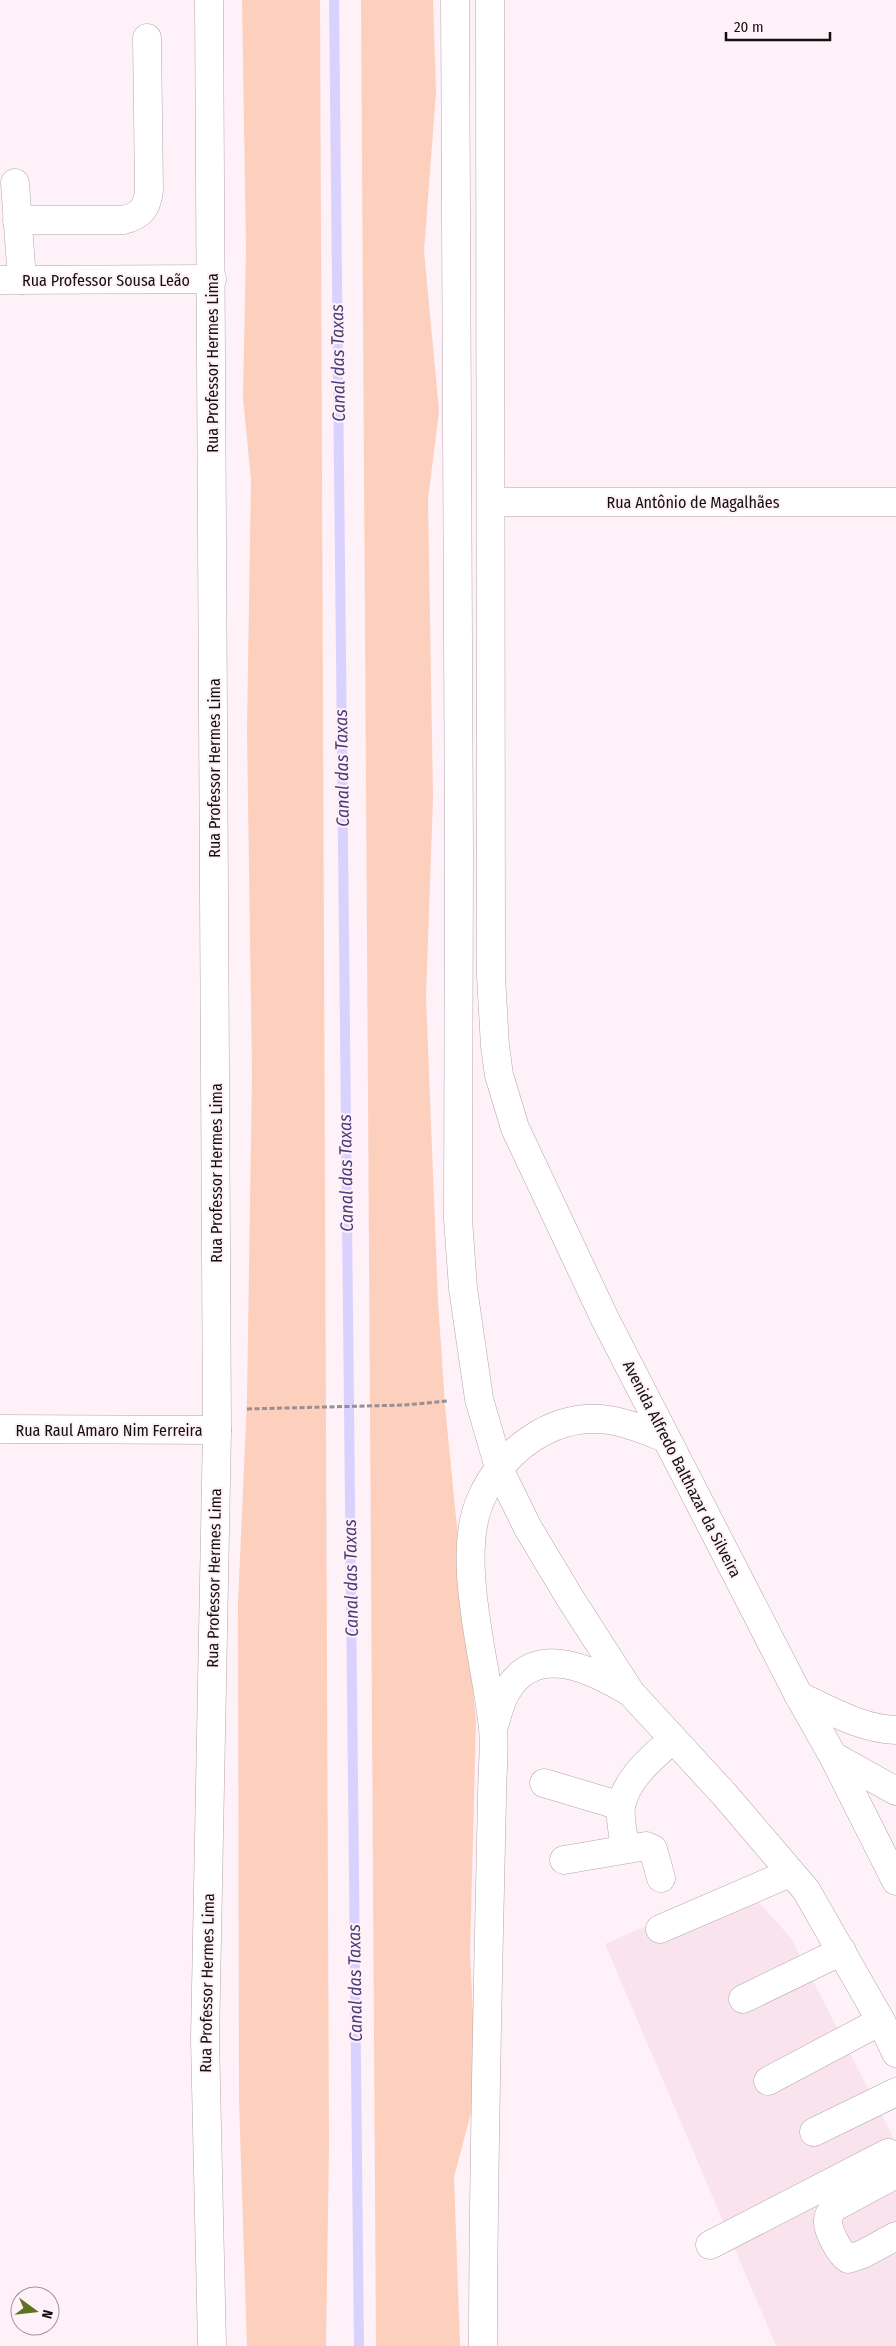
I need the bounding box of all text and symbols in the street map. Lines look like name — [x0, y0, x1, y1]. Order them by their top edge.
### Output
scale bar — [726, 10, 830, 42]
text: 20 m — [734, 18, 764, 36]
street label: Rua Professor Sousa Leão — [22, 271, 190, 290]
street label: Rua Professor Hermes Lima — [203, 273, 222, 453]
water label: Canal das Taxas — [326, 304, 350, 422]
street label: Rua Antônio de Magalhães — [606, 493, 780, 512]
street label: Rua Professor Hermes Lima — [205, 678, 224, 858]
water label: Canal das Taxas — [330, 709, 354, 827]
street label: Rua Professor Hermes Lima — [207, 1083, 226, 1263]
water label: Canal das Taxas — [334, 1114, 358, 1232]
street label: Avenida Alfredo Balthazar da Silveira — [619, 1357, 745, 1581]
street label: Rua Raul Amaro Nim Ferreira — [15, 1421, 203, 1440]
street label: Rua Professor Hermes Lima — [203, 1488, 225, 1668]
water label: Canal das Taxas — [339, 1519, 363, 1637]
street label: Rua Professor Hermes Lima — [196, 1893, 218, 2073]
water label: Canal das Taxas — [343, 1924, 367, 2042]
north arrow — [10, 2286, 60, 2336]
text: N — [38, 2308, 56, 2320]

